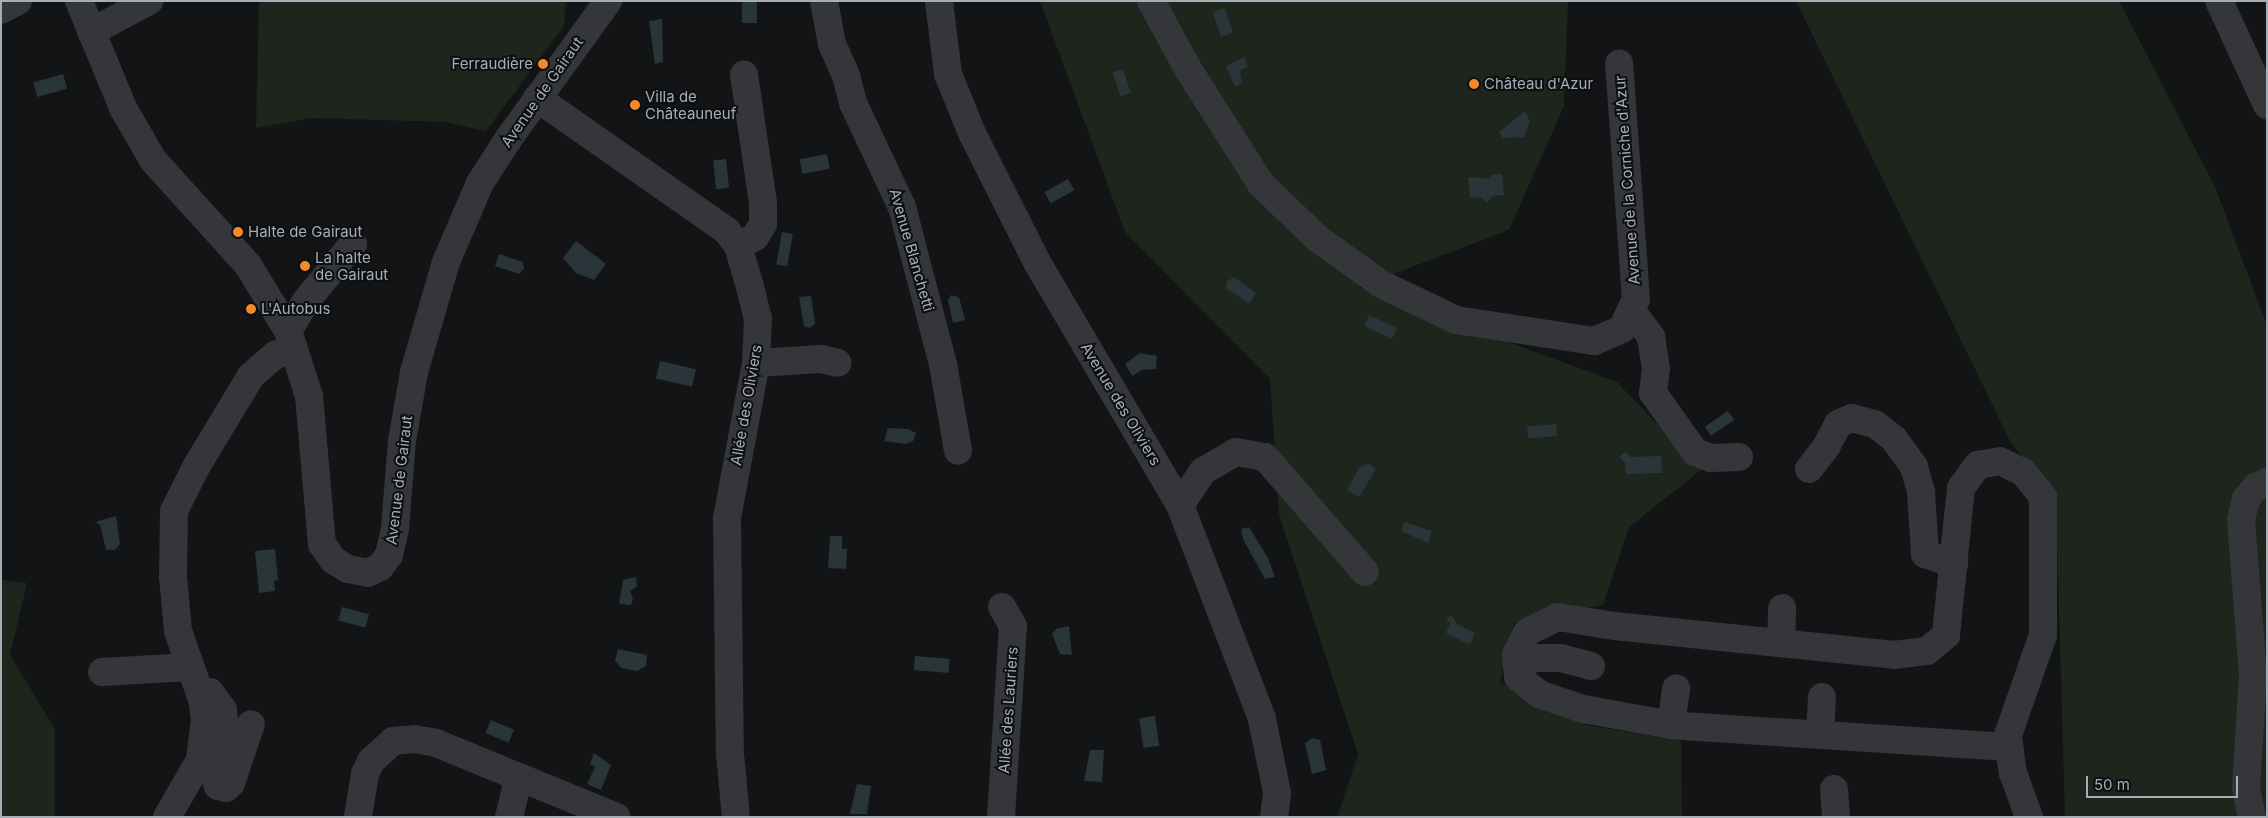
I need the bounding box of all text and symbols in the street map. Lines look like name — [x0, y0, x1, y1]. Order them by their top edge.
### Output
street label: Avenue de Gairaut — [497, 34, 587, 150]
place label: Ferraudière — [451, 55, 533, 73]
marker: Ferraudière — [537, 58, 549, 70]
place label: Château d'Azur — [1484, 75, 1593, 93]
street label: Avenue de la Corniche d'Azur — [1611, 75, 1643, 285]
marker: Château d'Azur — [1468, 78, 1480, 90]
place label: Villa de Châteauneuf — [645, 87, 736, 122]
marker: Villa de Châteauneuf — [629, 99, 641, 111]
street label: Avenue Blanchetti — [886, 187, 938, 313]
place label: Halte de Gairaut — [248, 223, 362, 241]
marker: Halte de Gairaut — [232, 226, 244, 238]
place label: La halte de Gairaut — [315, 248, 388, 283]
marker: La halte de Gairaut — [299, 260, 311, 272]
place label: L'Autobus — [261, 300, 330, 318]
marker: L'Autobus — [245, 303, 257, 315]
street label: Avenue des Oliviers — [1077, 339, 1165, 469]
street label: Allée des Oliviers — [727, 343, 765, 467]
street label: Avenue de Gairaut — [382, 414, 416, 546]
street label: Allée des Lauriers — [995, 646, 1021, 774]
scale bar — [2088, 766, 2240, 798]
text: 50 m — [2094, 775, 2130, 794]

